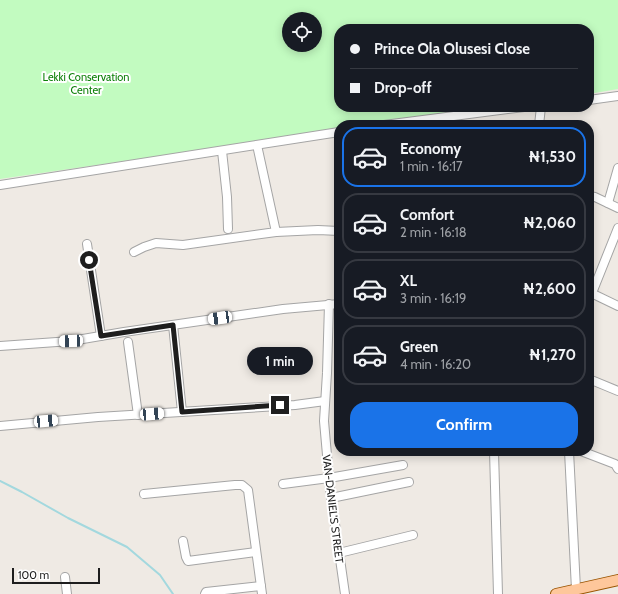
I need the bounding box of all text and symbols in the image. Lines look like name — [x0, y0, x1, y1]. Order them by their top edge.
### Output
map controls — [282, 12, 322, 52]
button: locate — [282, 12, 322, 52]
text: Prince Ola Olusesi Close — [374, 40, 530, 58]
park label: Lekki Conservation Center — [43, 70, 129, 97]
text: Drop-off — [374, 79, 432, 97]
icon: car — [352, 139, 388, 175]
text: Economy — [400, 140, 461, 158]
text: ₦1,530 — [528, 148, 576, 166]
text: 1 min · 16:17 — [400, 158, 463, 174]
icon: car — [352, 205, 388, 241]
text: Comfort — [400, 206, 454, 224]
text: ₦2,060 — [523, 214, 576, 232]
text: 2 min · 16:18 — [400, 224, 467, 240]
route start — [80, 251, 98, 269]
icon: car — [352, 271, 388, 307]
text: XL — [400, 272, 417, 290]
text: ₦2,600 — [523, 280, 576, 298]
text: 3 min · 16:19 — [400, 290, 466, 306]
car — [207, 310, 233, 326]
car — [59, 335, 83, 347]
icon: car — [352, 337, 388, 373]
text: Green — [400, 338, 438, 356]
text: ₦1,270 — [529, 346, 576, 364]
callout: 1 min — [247, 347, 313, 375]
text: 1 min — [265, 353, 295, 369]
text: 4 min · 16:20 — [400, 356, 471, 372]
route end — [271, 396, 289, 414]
button: Confirm — [350, 402, 578, 448]
car — [140, 407, 164, 421]
car — [34, 414, 58, 428]
street label: VAN-DANIEL’S STREET — [319, 454, 347, 564]
scale bar — [12, 566, 100, 585]
text: 100 m — [18, 568, 49, 582]

